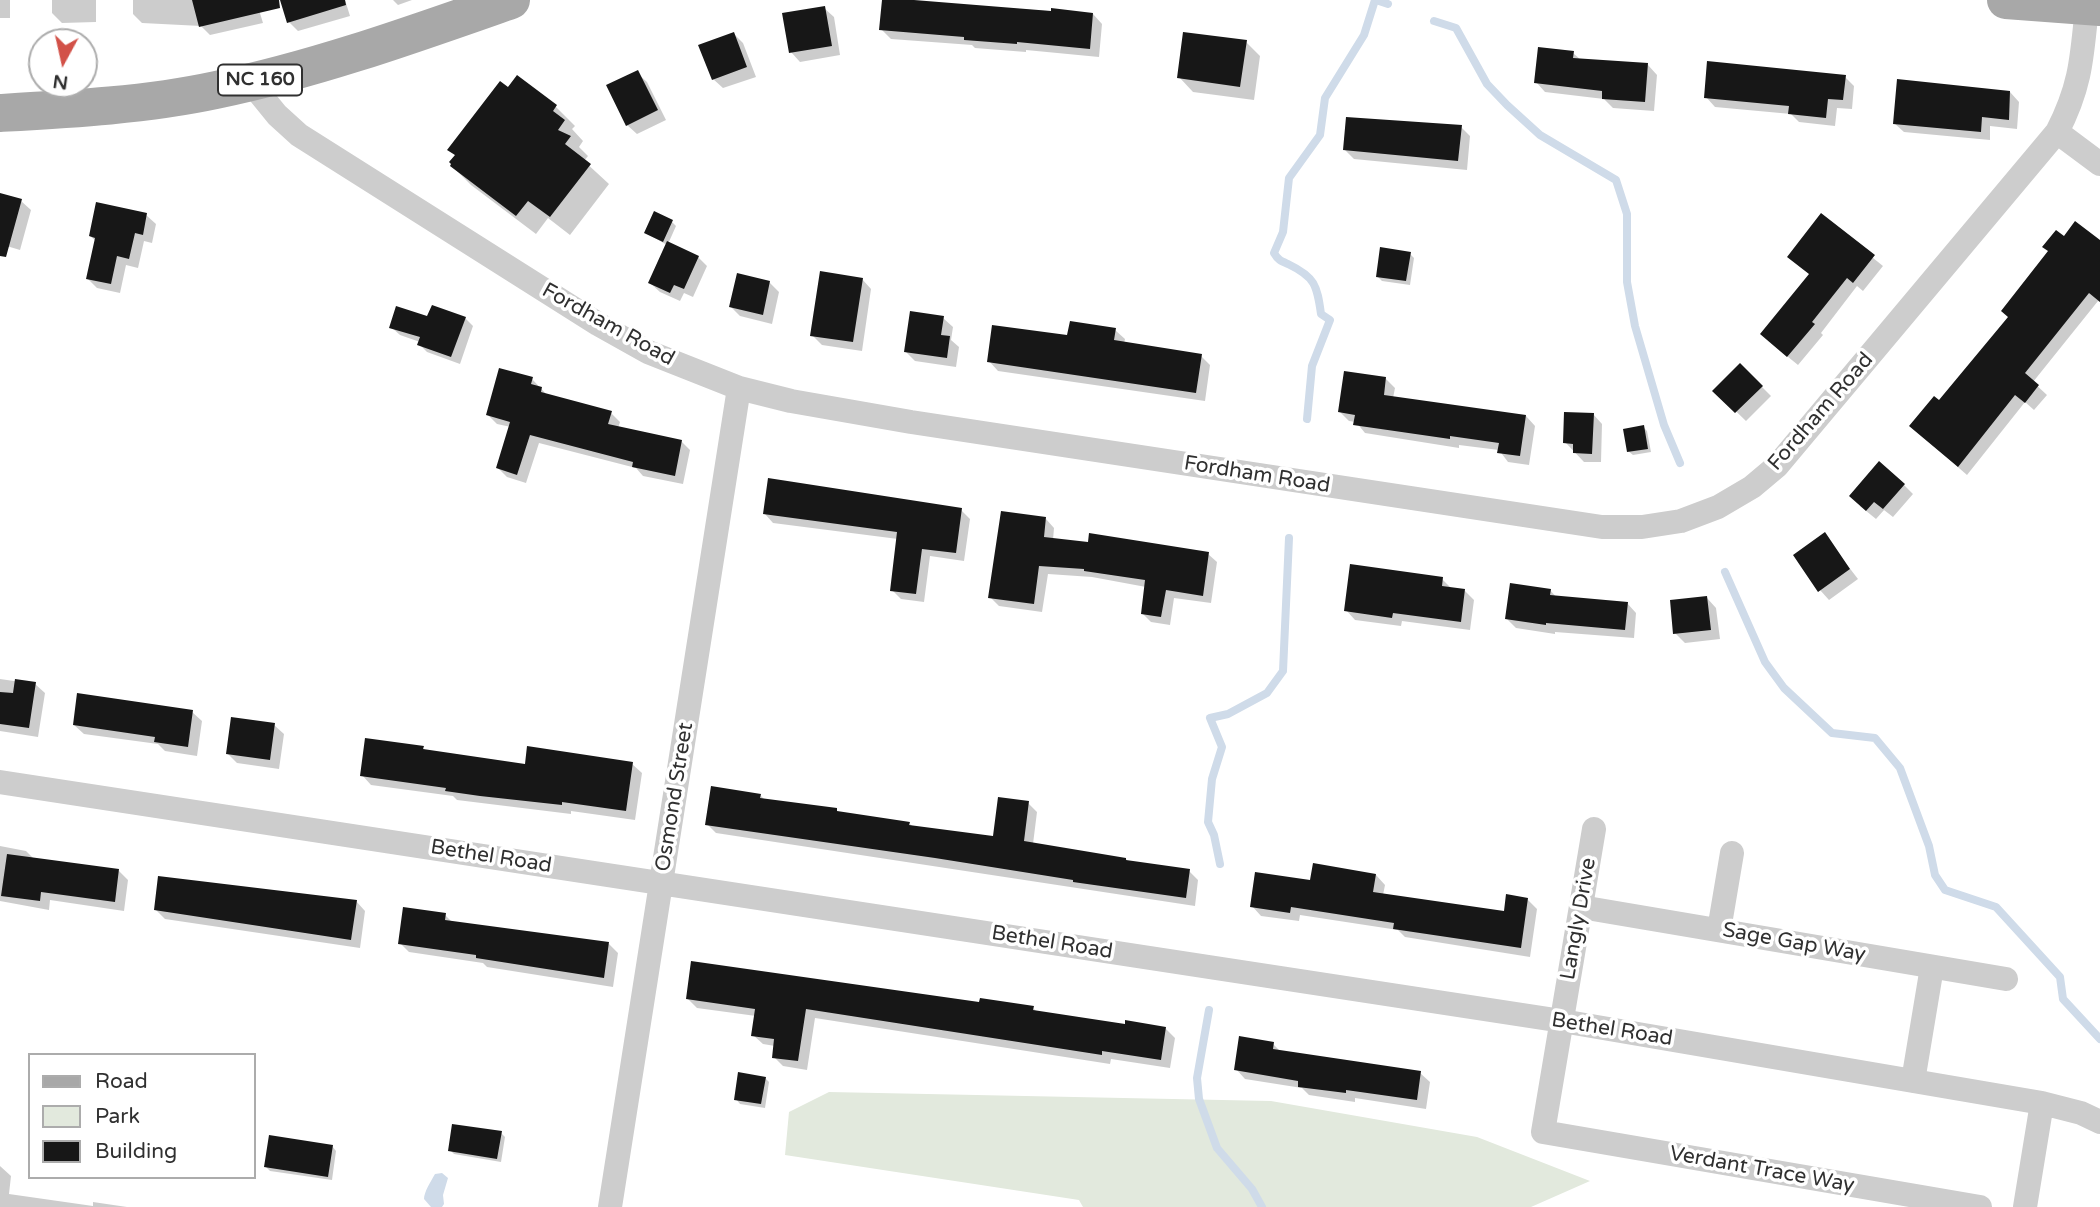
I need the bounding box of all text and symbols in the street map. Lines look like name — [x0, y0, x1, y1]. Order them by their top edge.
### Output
north arrow — [28, 28, 98, 98]
road number: NC 160 — [218, 64, 302, 96]
text: N — [51, 70, 69, 94]
street label: Fordham Road — [537, 278, 679, 372]
street label: Fordham Road — [1763, 348, 1879, 476]
street label: Fordham Road — [1182, 451, 1332, 499]
street label: Osmond Street — [651, 721, 699, 873]
street label: Bethel Road — [429, 835, 553, 879]
street label: Langly Drive — [1556, 856, 1602, 982]
street label: Sage Gap Way — [1720, 918, 1868, 968]
street label: Bethel Road — [990, 921, 1114, 965]
street label: Bethel Road — [1550, 1008, 1674, 1052]
legend — [28, 1053, 256, 1179]
text: Road — [95, 1069, 148, 1094]
text: Park — [95, 1104, 140, 1129]
text: Building — [95, 1139, 177, 1164]
street label: Verdant Trace Way — [1668, 1141, 1856, 1199]

